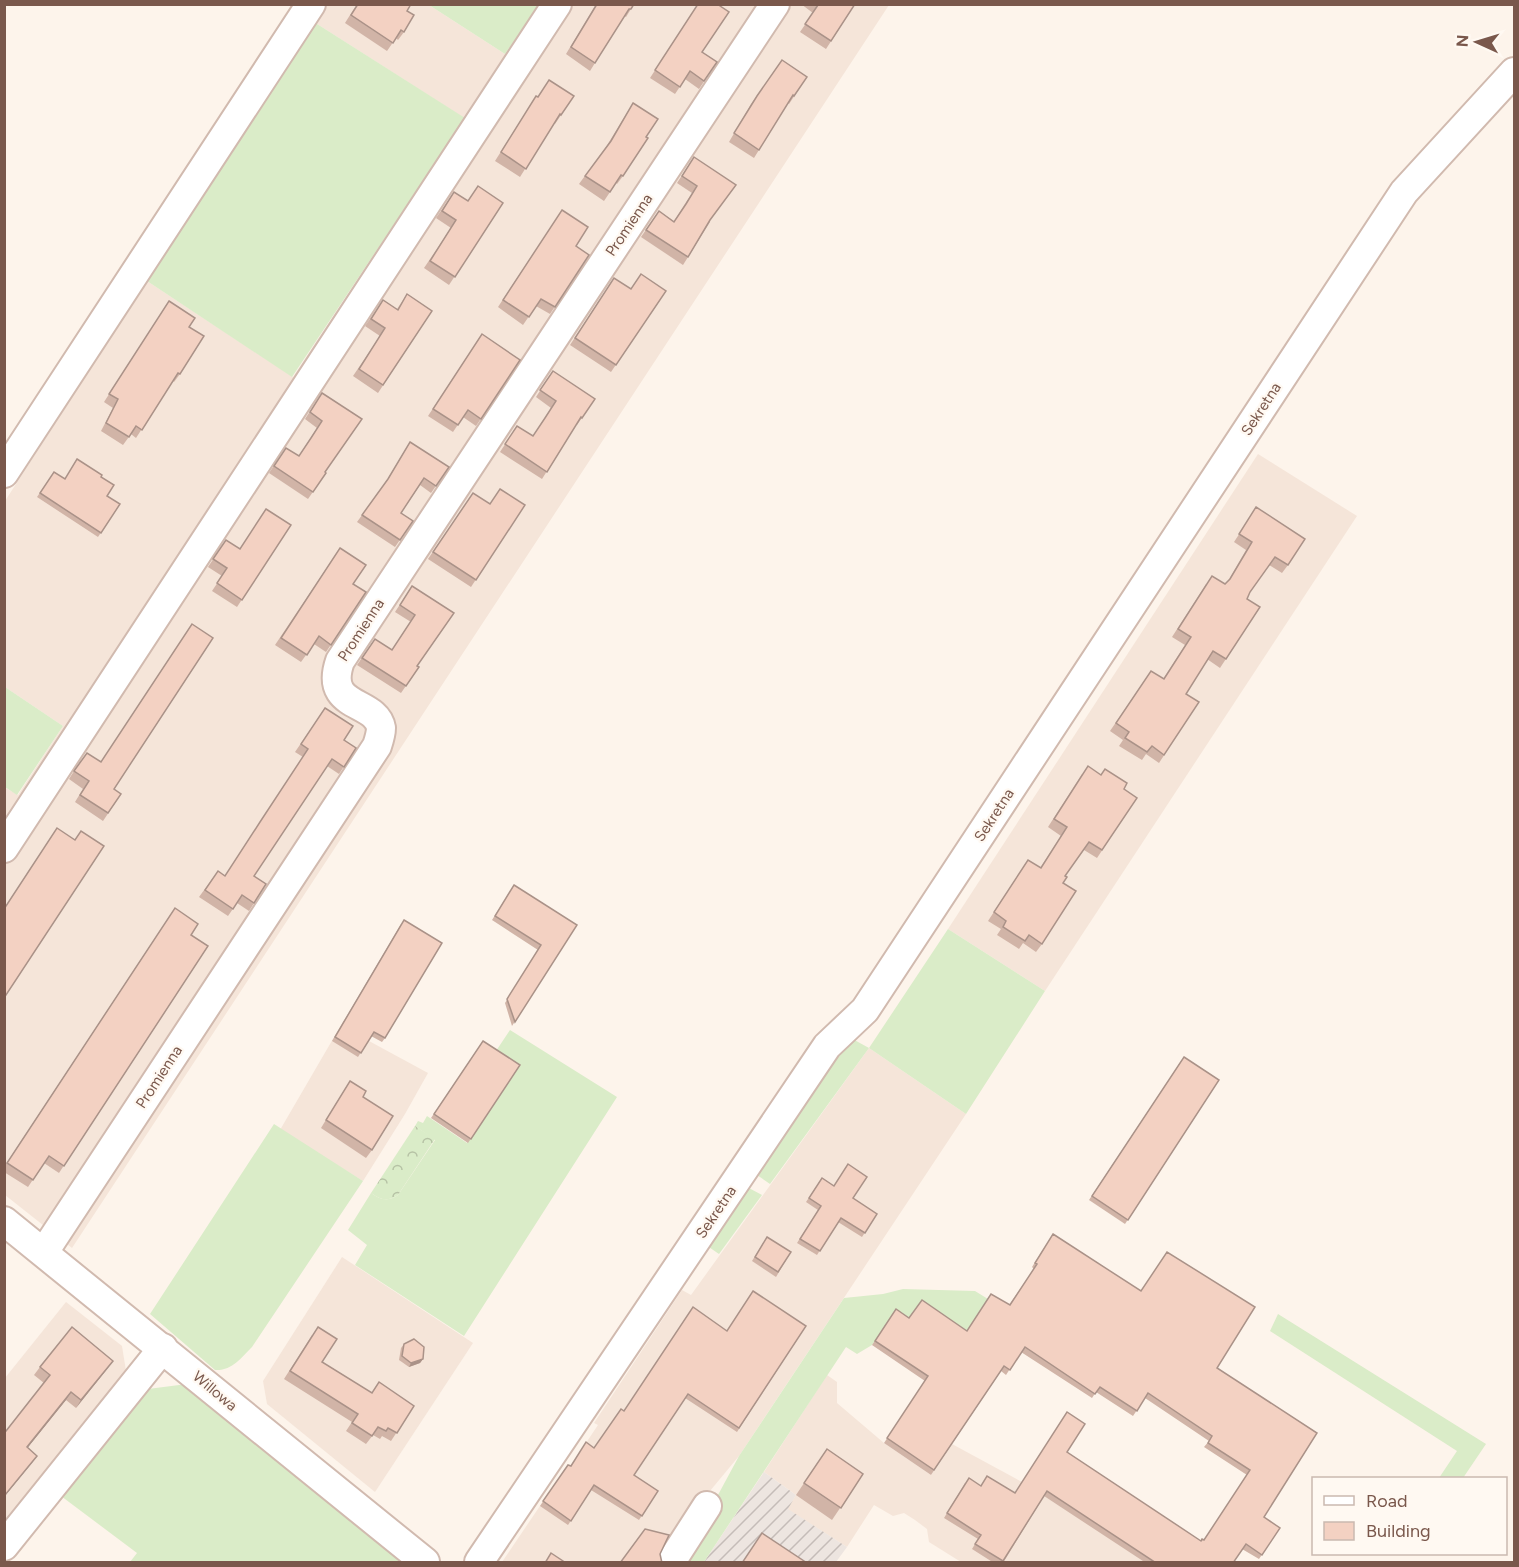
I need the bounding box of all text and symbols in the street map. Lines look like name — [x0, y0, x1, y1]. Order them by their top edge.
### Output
north arrow — [1447, 12, 1507, 72]
text: N — [1453, 34, 1472, 48]
street label: Promienna — [602, 190, 656, 260]
street label: Sekretna — [1237, 379, 1285, 439]
street label: Promienna — [334, 595, 388, 665]
street label: Sekretna — [970, 785, 1018, 845]
street label: Promienna — [132, 1042, 186, 1112]
street label: Sekretna — [692, 1182, 740, 1242]
street label: Willowa — [189, 1367, 241, 1415]
legend — [1312, 1477, 1507, 1555]
text: Road — [1366, 1490, 1407, 1512]
text: Building — [1366, 1520, 1431, 1542]

